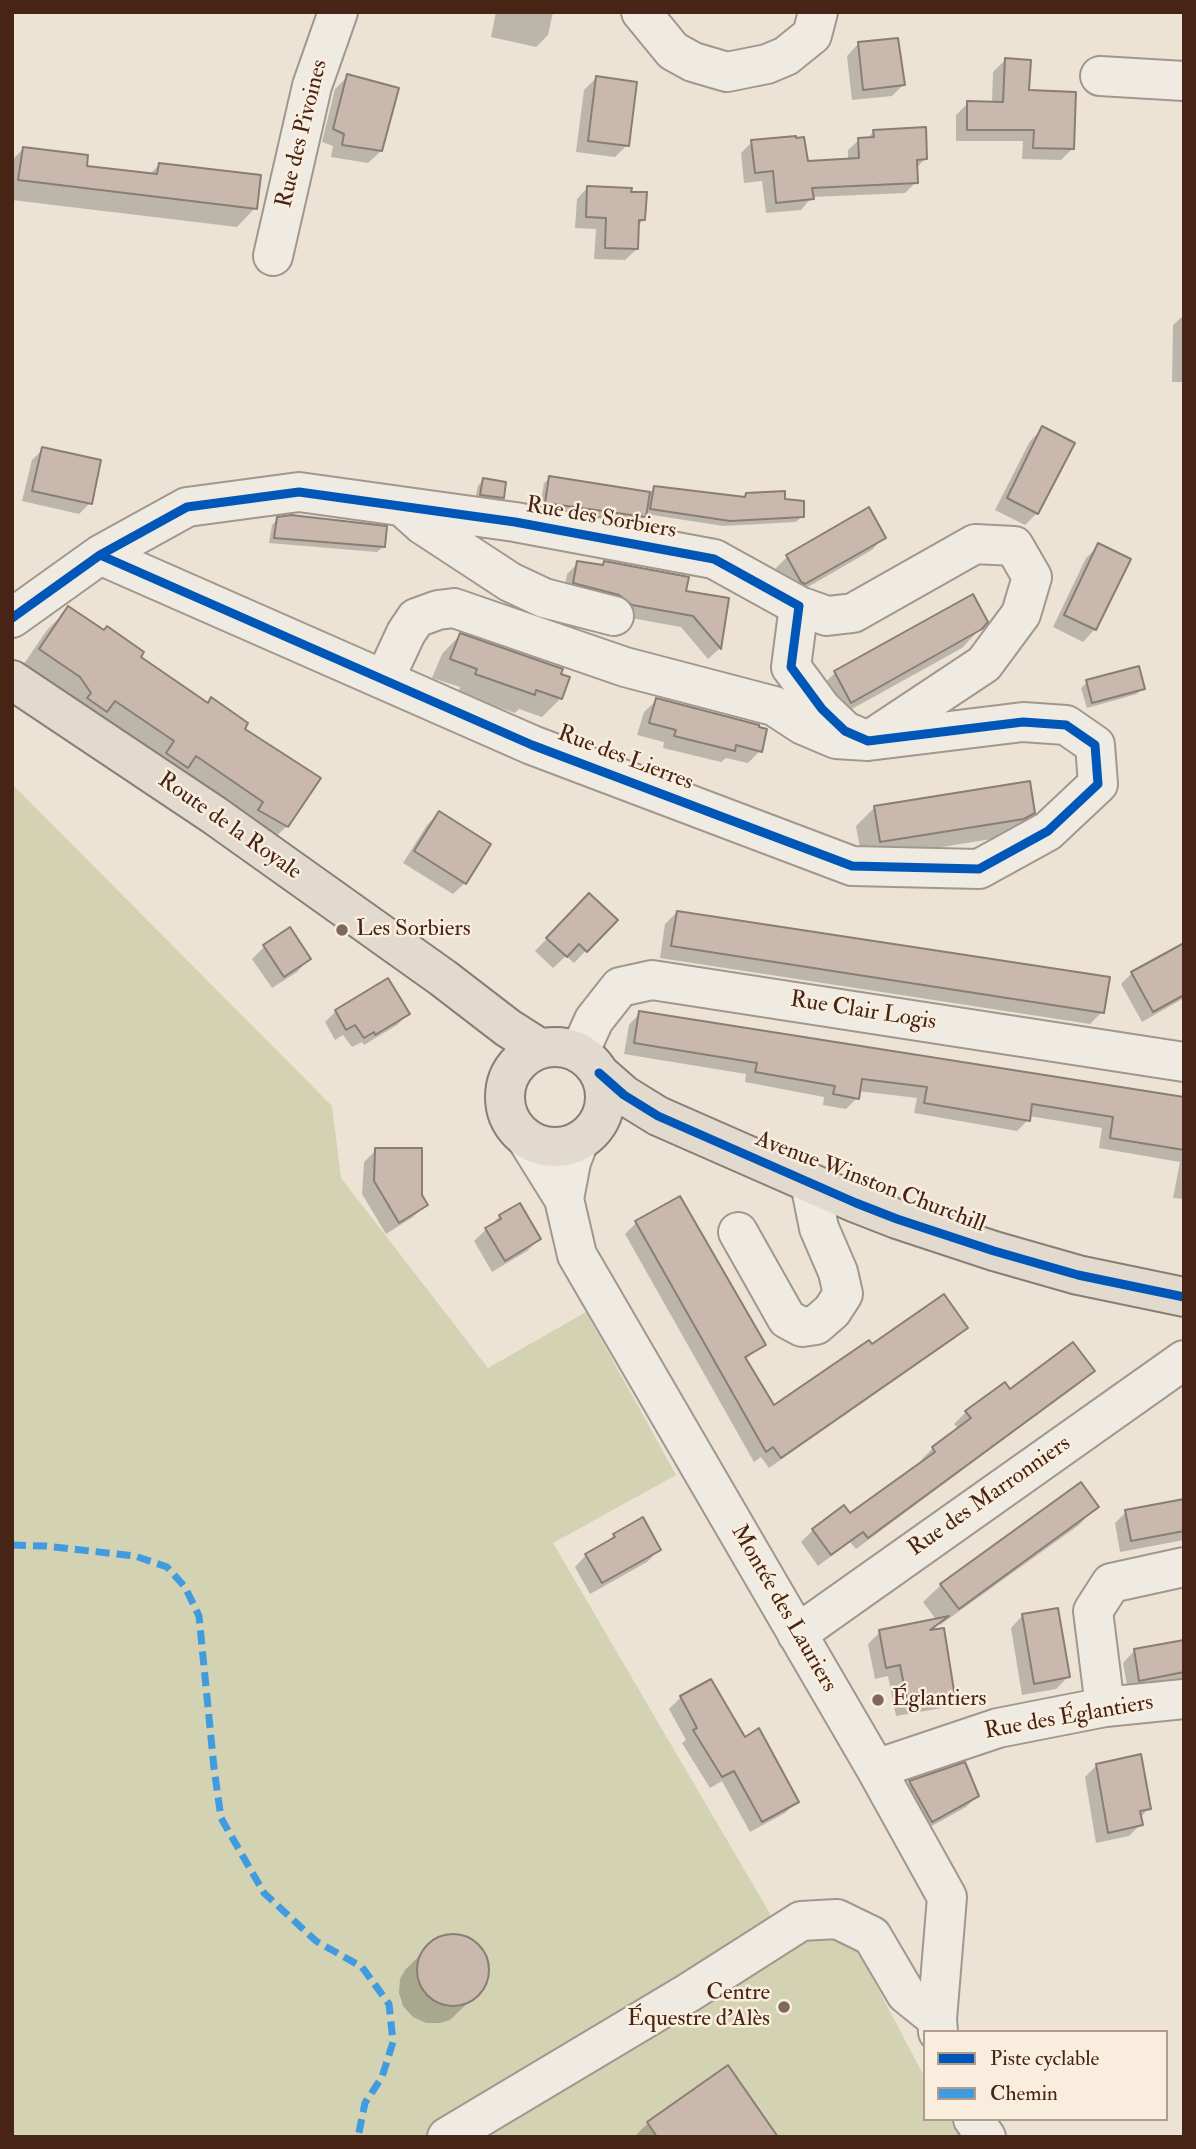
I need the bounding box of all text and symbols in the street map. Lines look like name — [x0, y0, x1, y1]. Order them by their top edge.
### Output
street label: Rue des Pivoines — [271, 57, 335, 211]
street label: Rue des Sorbiers — [524, 492, 678, 546]
street label: Rue des Lierres — [553, 720, 697, 798]
street label: Route de la Royale — [152, 767, 306, 887]
place label: Les Sorbiers — [356, 916, 471, 944]
marker: Les Sorbiers — [334, 922, 350, 938]
street label: Rue Clair Logis — [788, 987, 938, 1037]
street label: Avenue Winston Churchill — [751, 1126, 989, 1240]
street label: Rue des Marronniers — [904, 1431, 1076, 1563]
street label: Montée des Lauriers — [724, 1520, 842, 1698]
place label: Églantiers — [892, 1686, 987, 1714]
street label: Rue des Églantiers — [983, 1690, 1155, 1746]
marker: Églantiers — [870, 1692, 886, 1708]
place label: Centre Équestre d'Alès — [627, 1980, 770, 2034]
marker: Centre Équestre d'Alès — [776, 1999, 792, 2015]
legend — [923, 2030, 1168, 2121]
text: Piste cyclable — [990, 2045, 1099, 2072]
text: Chemin — [990, 2080, 1058, 2107]

